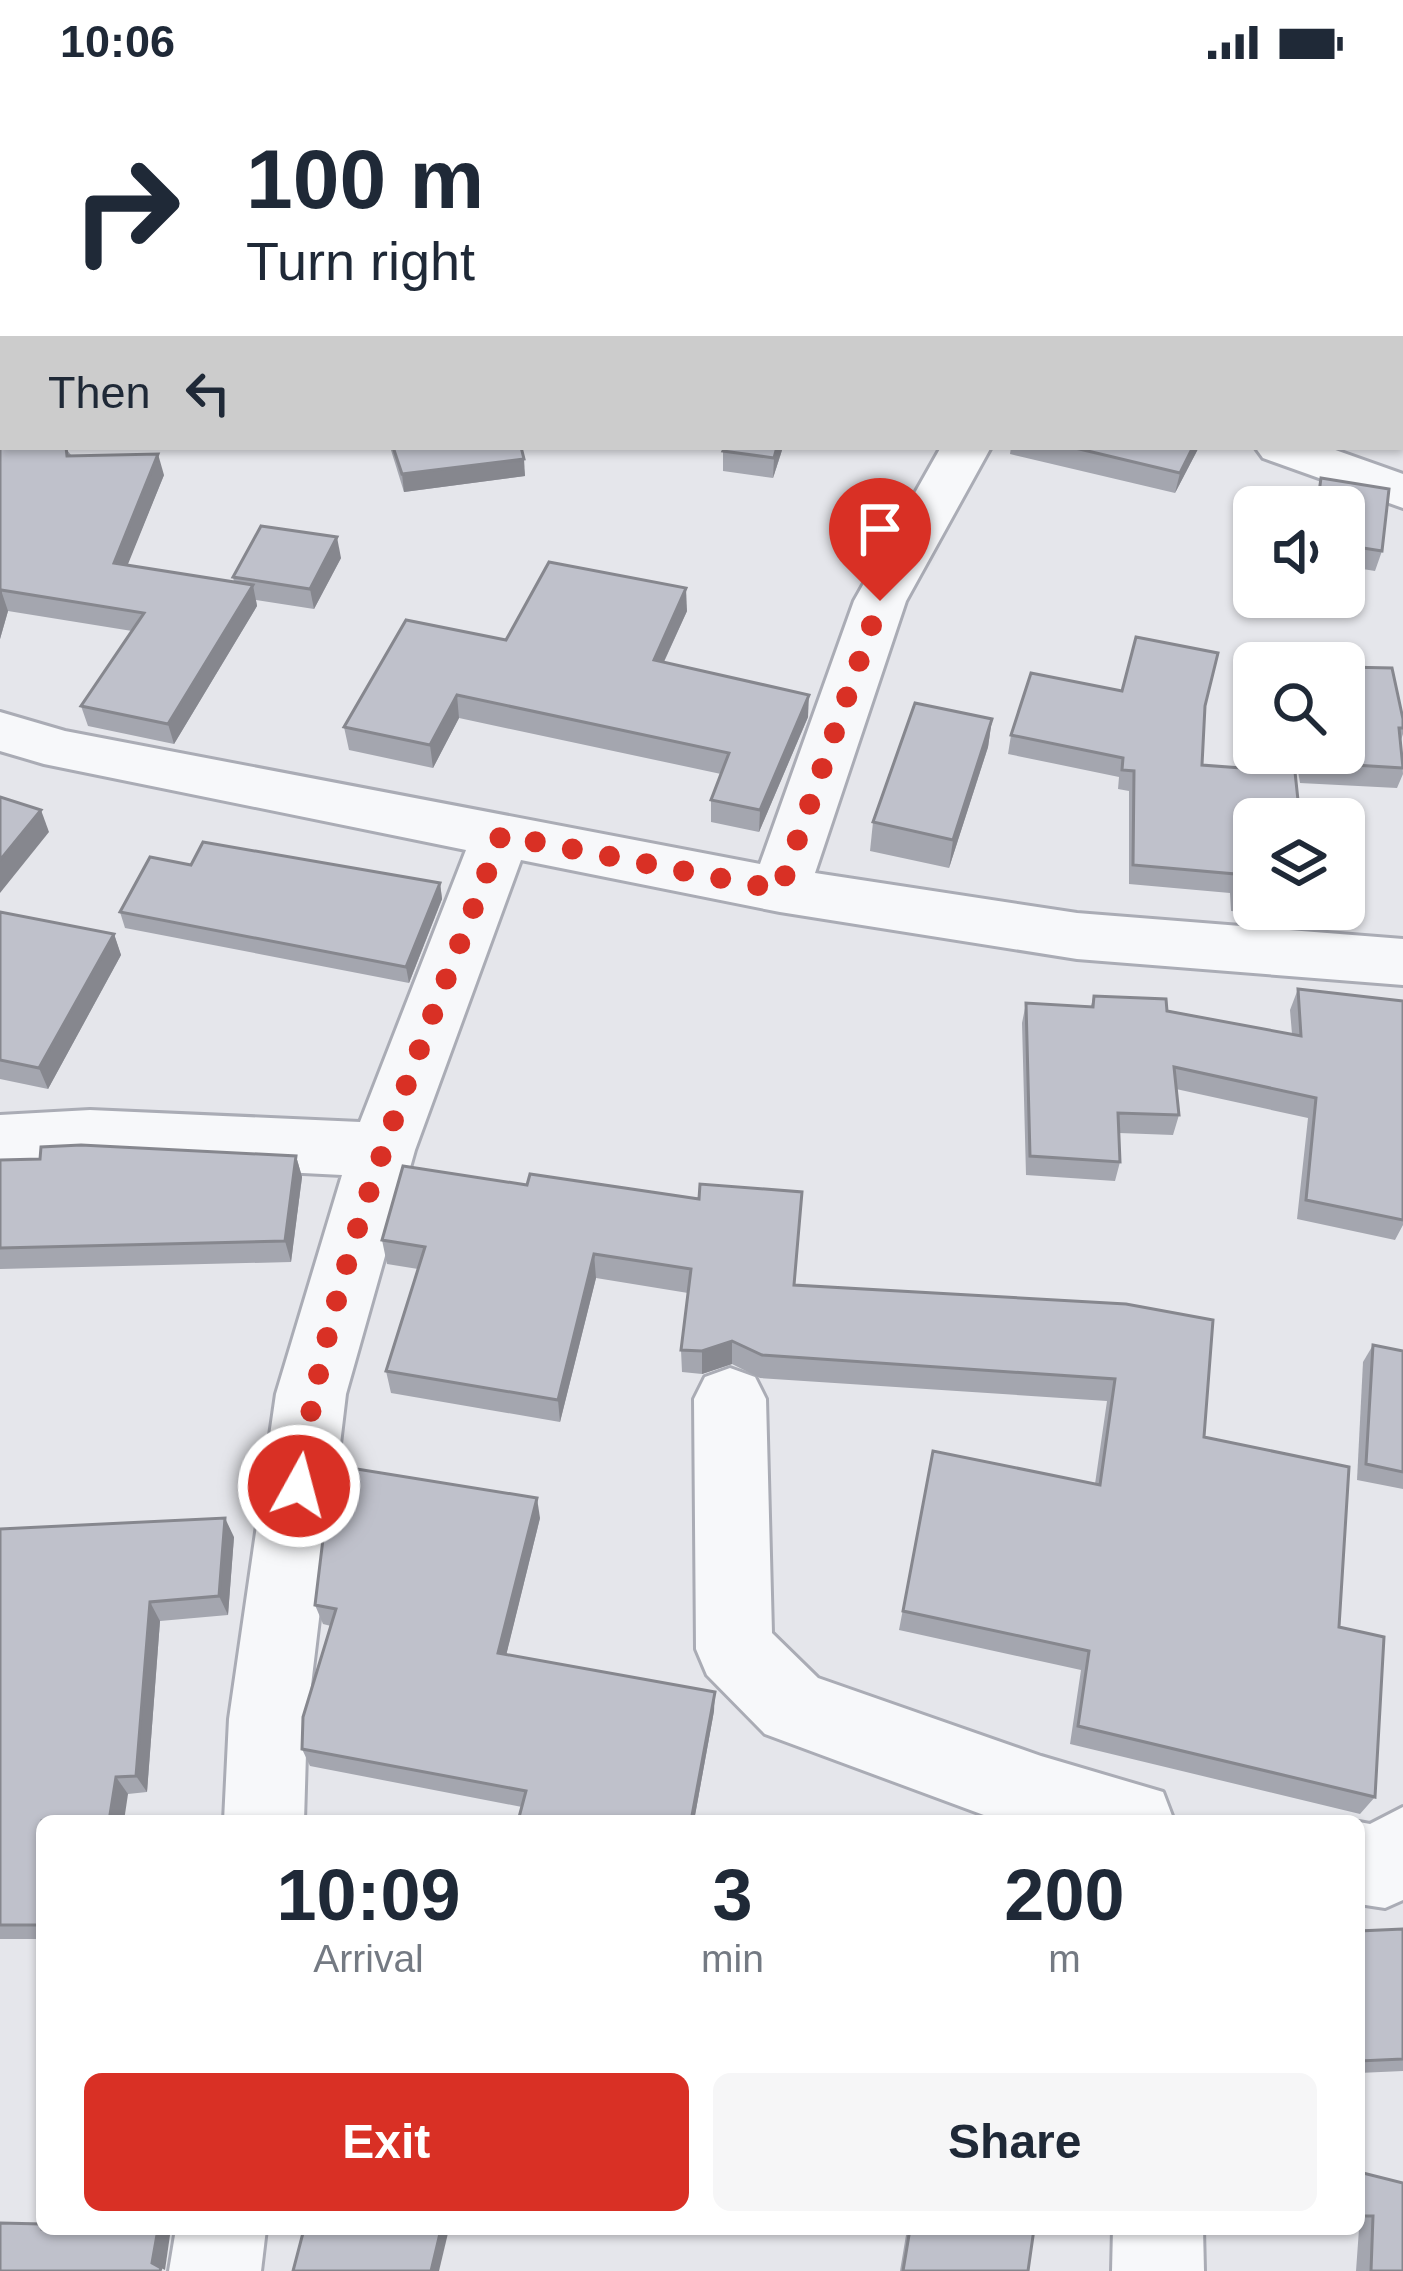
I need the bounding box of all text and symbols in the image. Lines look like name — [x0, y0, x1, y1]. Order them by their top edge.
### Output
text: 10:06 — [60, 16, 175, 67]
icon: right — [48, 132, 204, 288]
text: 100 m — [246, 132, 484, 226]
text: Turn right — [246, 231, 475, 291]
icon: left — [175, 360, 241, 426]
text: Then — [48, 367, 151, 418]
pin — [829, 478, 931, 601]
map controls — [1233, 486, 1365, 930]
button: sound — [1233, 486, 1365, 618]
icon: arrive — [847, 496, 913, 562]
button: search — [1233, 642, 1365, 774]
button: layers — [1233, 798, 1365, 930]
position arrow — [236, 1423, 362, 1549]
text: 10:09 — [276, 1855, 461, 1935]
text: 3 — [712, 1855, 753, 1935]
text: 200 — [1004, 1855, 1125, 1935]
text: Arrival — [313, 1937, 424, 1980]
text: min — [701, 1937, 764, 1980]
text: m — [1048, 1937, 1081, 1980]
button: Exit — [84, 2073, 689, 2211]
button: Share — [713, 2073, 1317, 2211]

